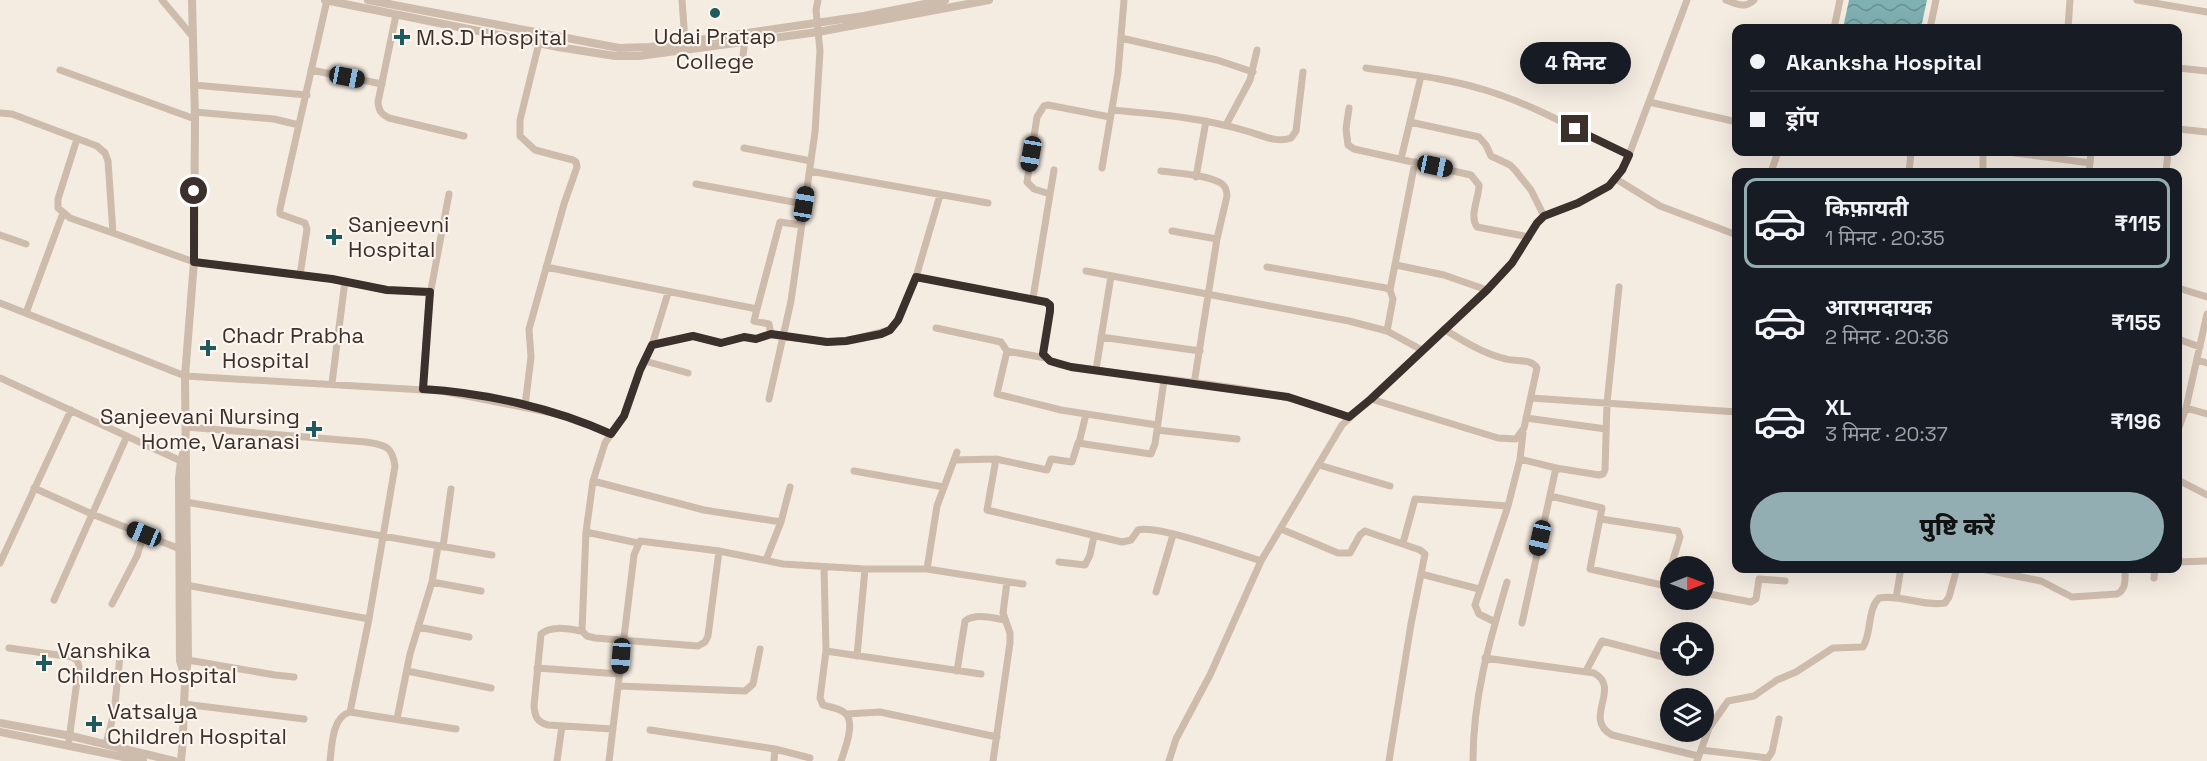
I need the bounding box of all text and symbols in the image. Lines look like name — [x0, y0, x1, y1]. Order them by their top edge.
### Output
marker: Udai Pratap College — [708, 6, 722, 20]
place label: Udai Pratap College — [654, 22, 776, 75]
place label: M.S.D Hospital — [416, 23, 567, 51]
marker: M.S.D Hospital — [393, 28, 411, 46]
callout: 4 मिनट — [1520, 42, 1630, 84]
text: Akanksha Hospital — [1786, 48, 1982, 76]
text: 4 मिनट — [1545, 50, 1606, 76]
car — [328, 65, 366, 89]
text: ड्रॉप — [1786, 104, 1819, 132]
route end — [1561, 115, 1588, 142]
car — [1019, 135, 1043, 173]
car — [1416, 153, 1454, 179]
route start — [180, 177, 207, 204]
car — [792, 185, 816, 223]
text: किफ़ायती — [1825, 194, 1909, 222]
icon: car — [1753, 196, 1807, 250]
text: ₹115 — [2114, 209, 2161, 237]
place label: Sanjeevni Hospital — [348, 210, 449, 263]
text: 1 मिनट · 20:35 — [1825, 225, 1945, 251]
marker: Sanjeevni Hospital — [325, 228, 343, 246]
text: आरामदायक — [1825, 293, 1932, 321]
icon: car — [1753, 295, 1807, 349]
text: ₹155 — [2111, 308, 2161, 336]
place label: Chadr Prabha Hospital — [222, 321, 365, 374]
text: 2 मिनट · 20:36 — [1825, 324, 1949, 350]
marker: Chadr Prabha Hospital — [199, 339, 217, 357]
text: XL — [1825, 393, 1851, 421]
icon: car — [1753, 394, 1807, 448]
place label: Sanjeevani Nursing Home, Varanasi — [100, 402, 300, 455]
text: ₹196 — [2110, 407, 2161, 435]
marker: Sanjeevani Nursing Home, Varanasi — [305, 420, 323, 438]
text: 3 मिनट · 20:37 — [1825, 421, 1948, 447]
button: पुष्टि करें — [1750, 492, 2164, 561]
car — [1527, 518, 1553, 558]
car — [124, 519, 164, 549]
north arrow — [1660, 556, 1714, 610]
map controls — [1660, 556, 1714, 742]
button: locate — [1660, 622, 1714, 676]
place label: Vanshika Children Hospital — [57, 636, 237, 689]
car — [611, 637, 631, 675]
marker: Vanshika Children Hospital — [35, 654, 53, 672]
button: layers — [1660, 688, 1714, 742]
place label: Vatsalya Children Hospital — [107, 697, 287, 750]
marker: Vatsalya Children Hospital — [85, 715, 103, 733]

